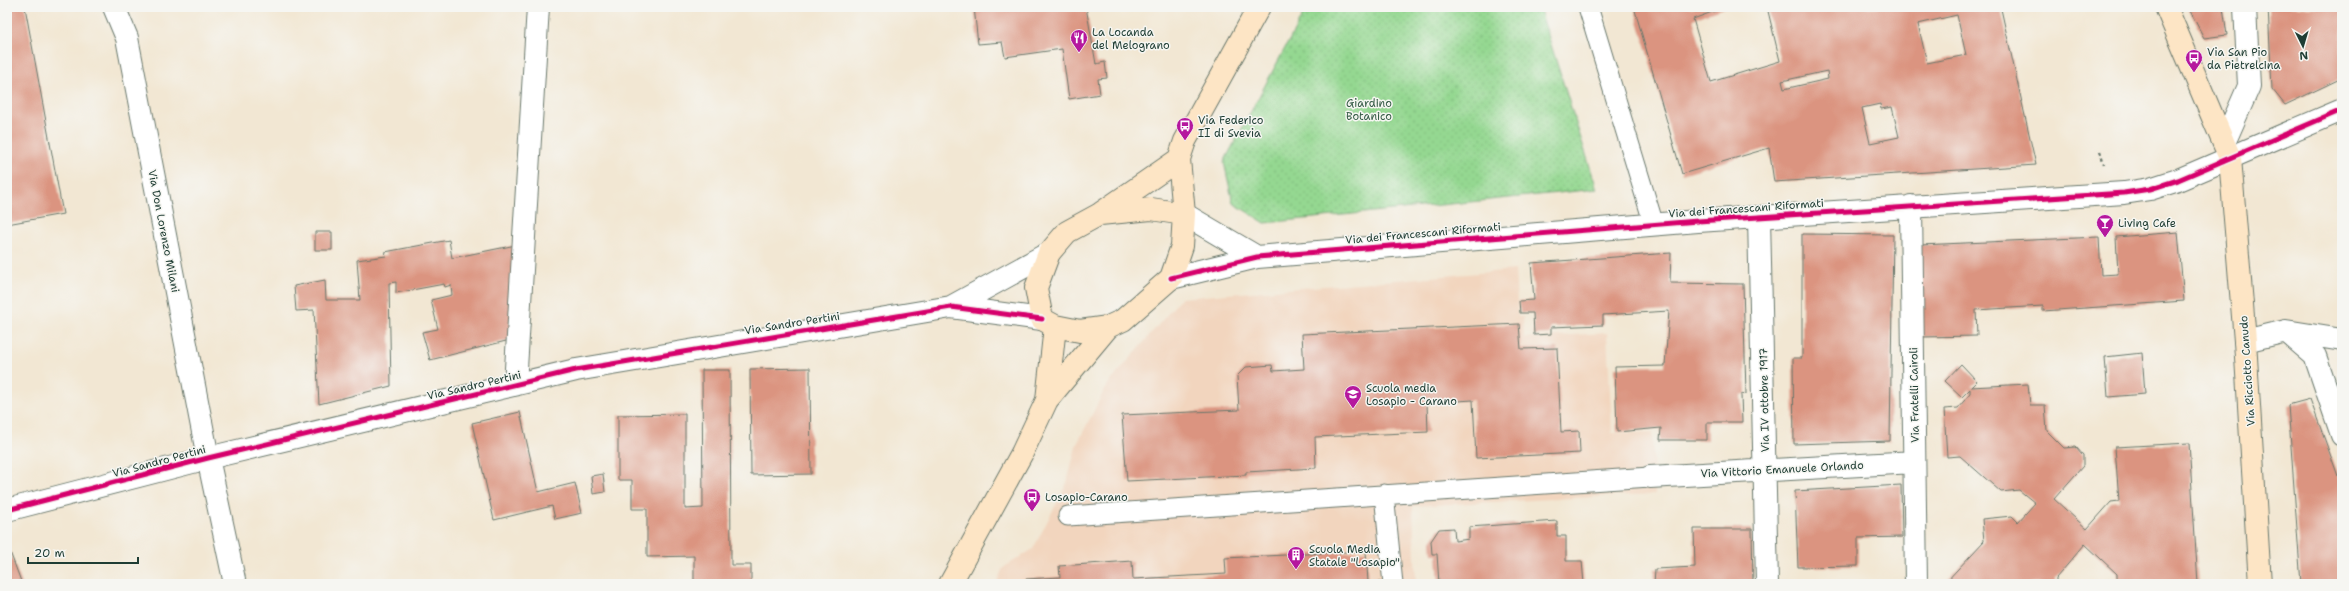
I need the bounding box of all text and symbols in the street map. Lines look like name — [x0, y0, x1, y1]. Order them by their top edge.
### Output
place label: La Locanda del Melograno — [1092, 25, 1170, 53]
north arrow — [2283, 26, 2323, 66]
restaurant icon: La Locanda del Melograno — [1069, 28, 1089, 53]
place label: Via San Pio da Pietrelcina — [2207, 45, 2280, 73]
bus stop icon: Via San Pio da Pietrelcina — [2184, 48, 2204, 73]
text: N — [2299, 48, 2309, 63]
park label: Giardino Botanico — [1346, 96, 1392, 124]
place label: Via Federico II di Svevia — [1198, 113, 1264, 141]
bus stop icon: Via Federico II di Svevia — [1175, 116, 1195, 141]
street label: Via Don Lorenzo Milani — [144, 168, 183, 294]
street label: Via dei Francescani Riformati — [1668, 196, 1824, 221]
bar icon: Living Cafe — [2095, 213, 2115, 238]
place label: Living Cafe — [2118, 216, 2176, 231]
street label: Via dei Francescani Riformati — [1345, 219, 1502, 248]
street label: Via Sandro Pertini — [743, 309, 841, 338]
street label: Via Ricciotto Canudo — [2236, 315, 2259, 427]
street label: Via IV ottobre 1917 — [1756, 347, 1773, 452]
street label: Via Fratelli Cairoli — [1906, 347, 1923, 443]
street label: Via Sandro Pertini — [425, 367, 523, 404]
place label: Scuola media Losapio - Carano — [1366, 381, 1457, 409]
school or university icon: Scuola media Losapio - Carano — [1343, 384, 1363, 409]
street label: Via Sandro Pertini — [111, 442, 208, 481]
street label: Via Vittorio Emanuele Orlando — [1700, 458, 1864, 481]
bus stop icon: Losapio-Carano — [1022, 487, 1042, 512]
place label: Losapio-Carano — [1045, 490, 1128, 505]
scale bar — [28, 539, 138, 565]
place label: Scuola Media Statale "Losapio" — [1309, 542, 1400, 570]
text: 20 m — [34, 545, 65, 561]
building icon: Scuola Media Statale "Losapio" — [1286, 545, 1306, 570]

